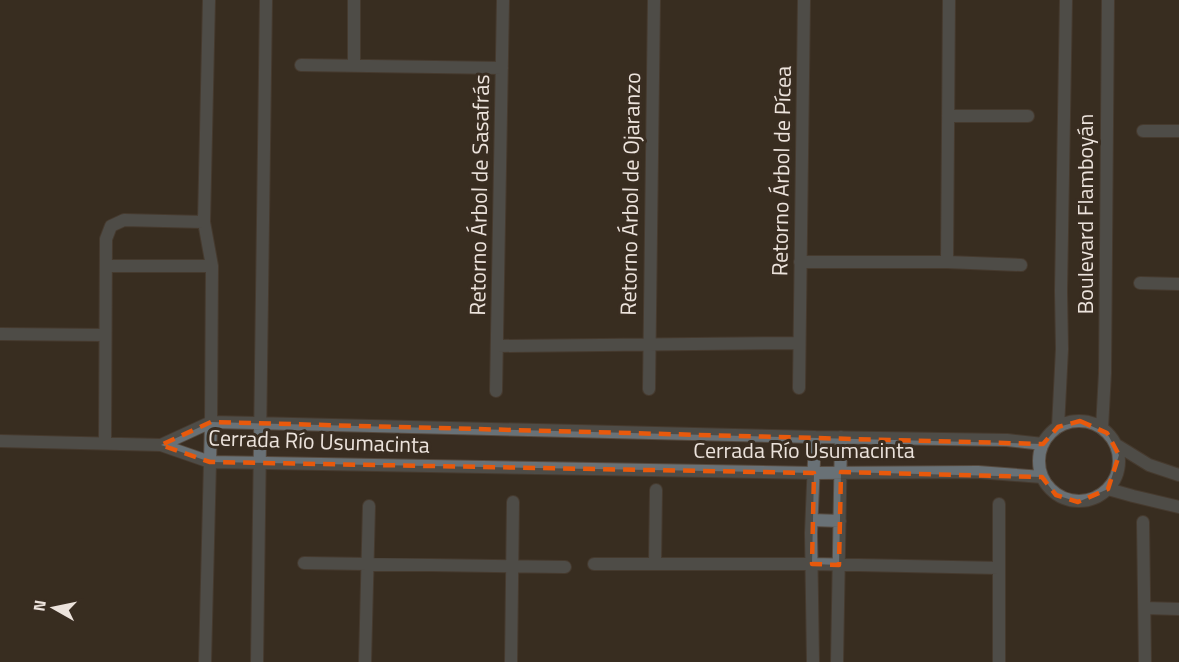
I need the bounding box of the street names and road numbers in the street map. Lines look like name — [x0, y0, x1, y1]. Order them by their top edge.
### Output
street label: Retorno Árbol de Pícea — [762, 65, 800, 277]
street label: Retorno Árbol de Ojaranzo — [611, 72, 649, 316]
street label: Retorno Árbol de Sasafrás — [460, 74, 498, 316]
street label: Boulevard Flamboyán — [1068, 114, 1102, 314]
street label: Cerrada Río Usumacinta — [208, 420, 430, 462]
street label: Cerrada Río Usumacinta — [693, 433, 915, 467]

